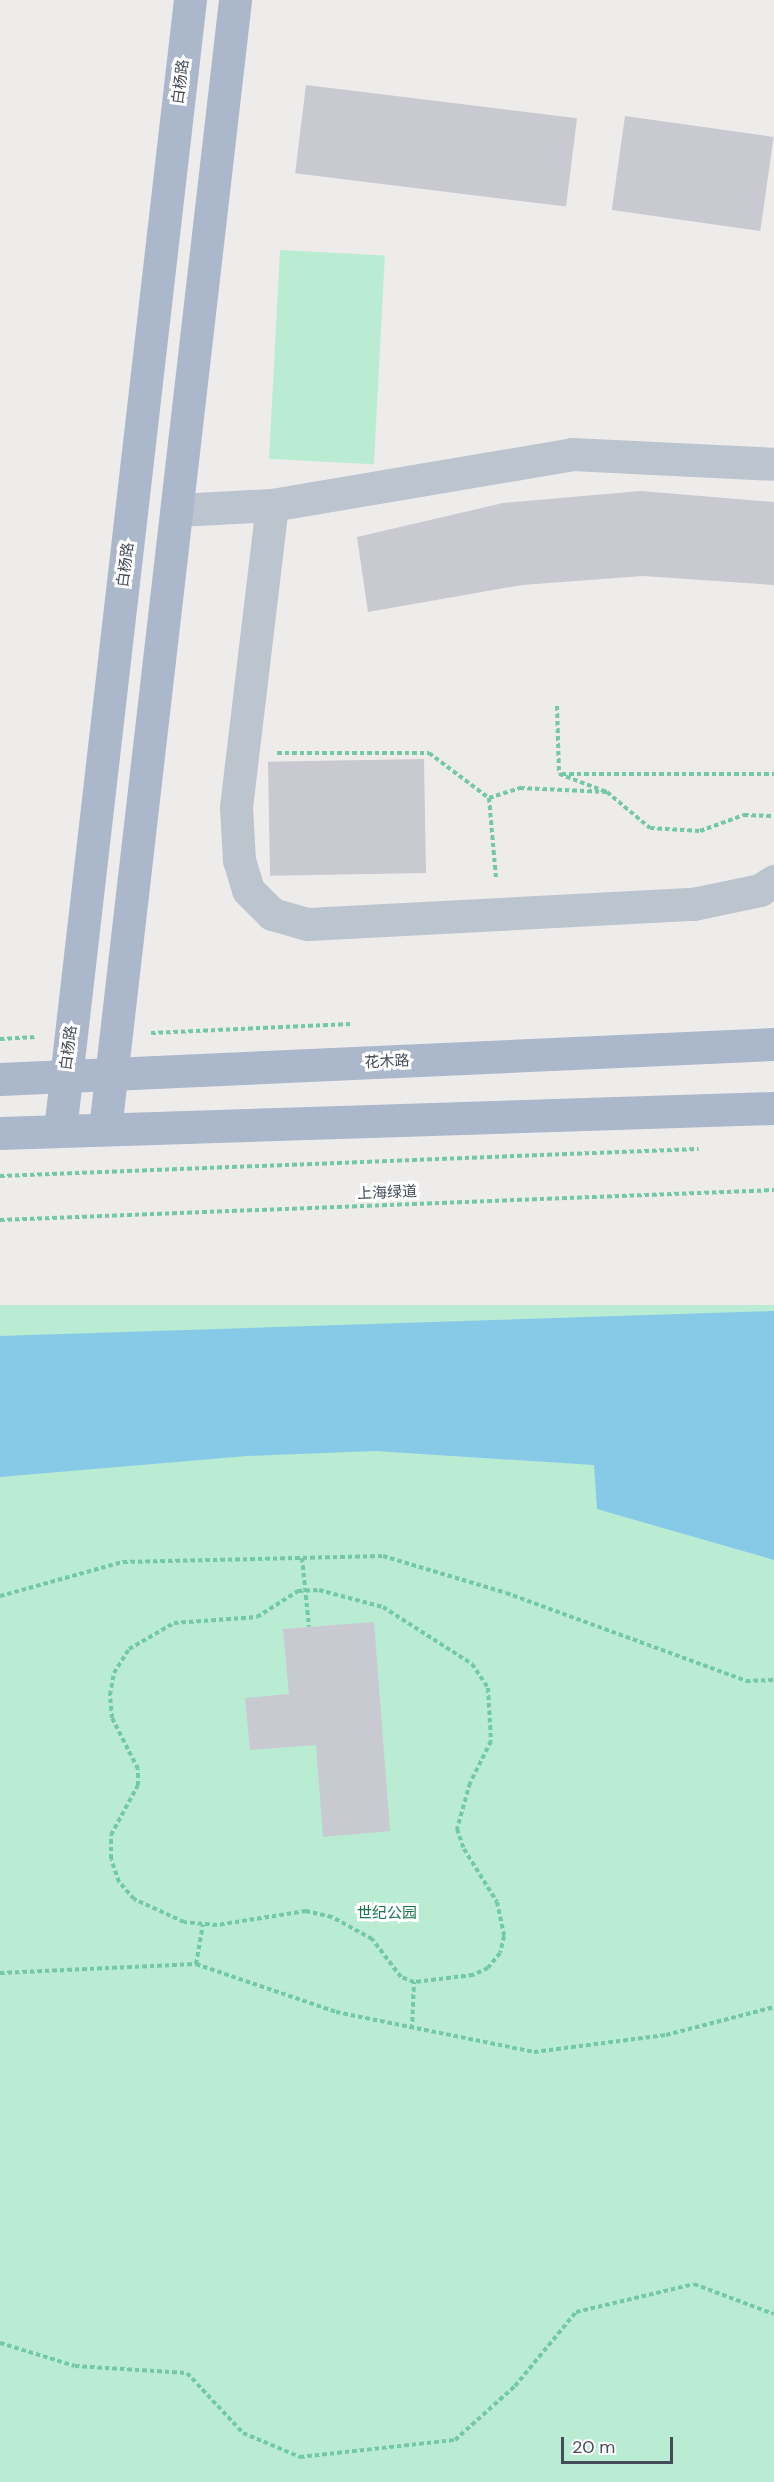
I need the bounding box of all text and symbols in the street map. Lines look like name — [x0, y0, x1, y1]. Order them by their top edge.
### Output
street label: 白杨路 — [169, 59, 193, 105]
street label: 白杨路 — [114, 542, 138, 588]
street label: 白杨路 — [57, 1025, 81, 1071]
street label: 花木路 — [364, 1052, 410, 1072]
street label: 上海绿道 — [357, 1183, 417, 1203]
park label: 世纪公园 — [357, 1905, 417, 1923]
scale bar — [564, 2425, 676, 2463]
text: 20 m — [572, 2435, 615, 2459]

